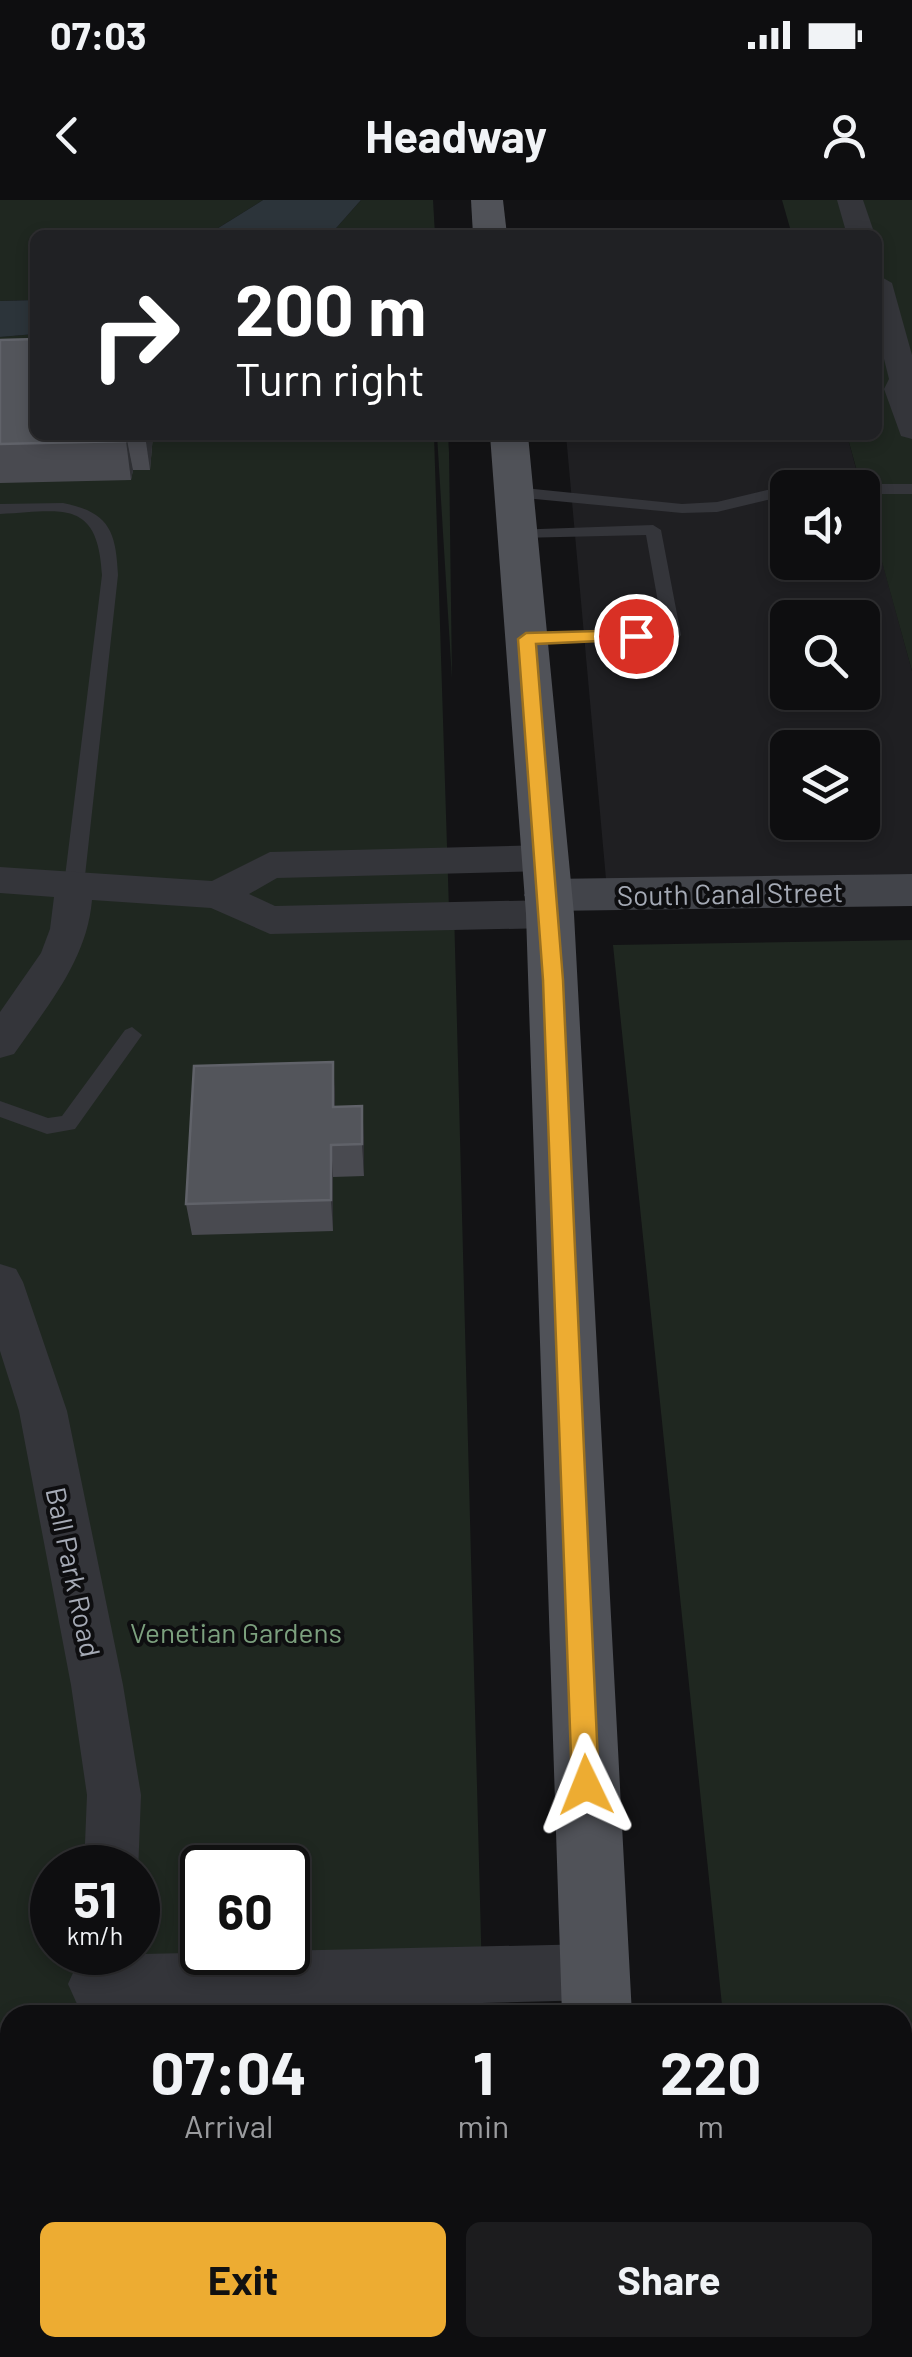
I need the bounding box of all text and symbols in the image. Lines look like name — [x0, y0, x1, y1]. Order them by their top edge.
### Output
text: 07:03 — [50, 12, 147, 58]
icon: back — [40, 108, 95, 163]
text: Headway — [365, 108, 547, 162]
icon: person — [817, 108, 872, 163]
text: 200 m — [235, 266, 426, 350]
icon: right — [70, 270, 200, 400]
text: Turn right — [235, 351, 425, 405]
map controls — [770, 470, 880, 840]
button: sound — [770, 470, 880, 580]
pin — [594, 594, 679, 679]
button: search — [770, 600, 880, 710]
icon: arrive — [609, 609, 664, 664]
button: layers — [770, 730, 880, 840]
street label: South Canal Street — [616, 874, 844, 912]
street label: Ball Park Road — [39, 1484, 109, 1660]
park label: Venetian Gardens — [130, 1615, 342, 1649]
position arrow — [534, 1733, 638, 1837]
speed limit sign: 60 — [180, 1845, 310, 1975]
text: 51 — [73, 1868, 117, 1928]
text: km/h — [67, 1920, 123, 1950]
text: 07:04 — [151, 2035, 307, 2107]
text: 1 — [473, 2035, 494, 2107]
text: 220 — [660, 2035, 761, 2107]
text: Arrival — [184, 2106, 273, 2144]
text: min — [458, 2106, 509, 2144]
text: m — [697, 2106, 724, 2144]
button: Exit — [40, 2222, 446, 2337]
button: Share — [466, 2222, 872, 2337]

